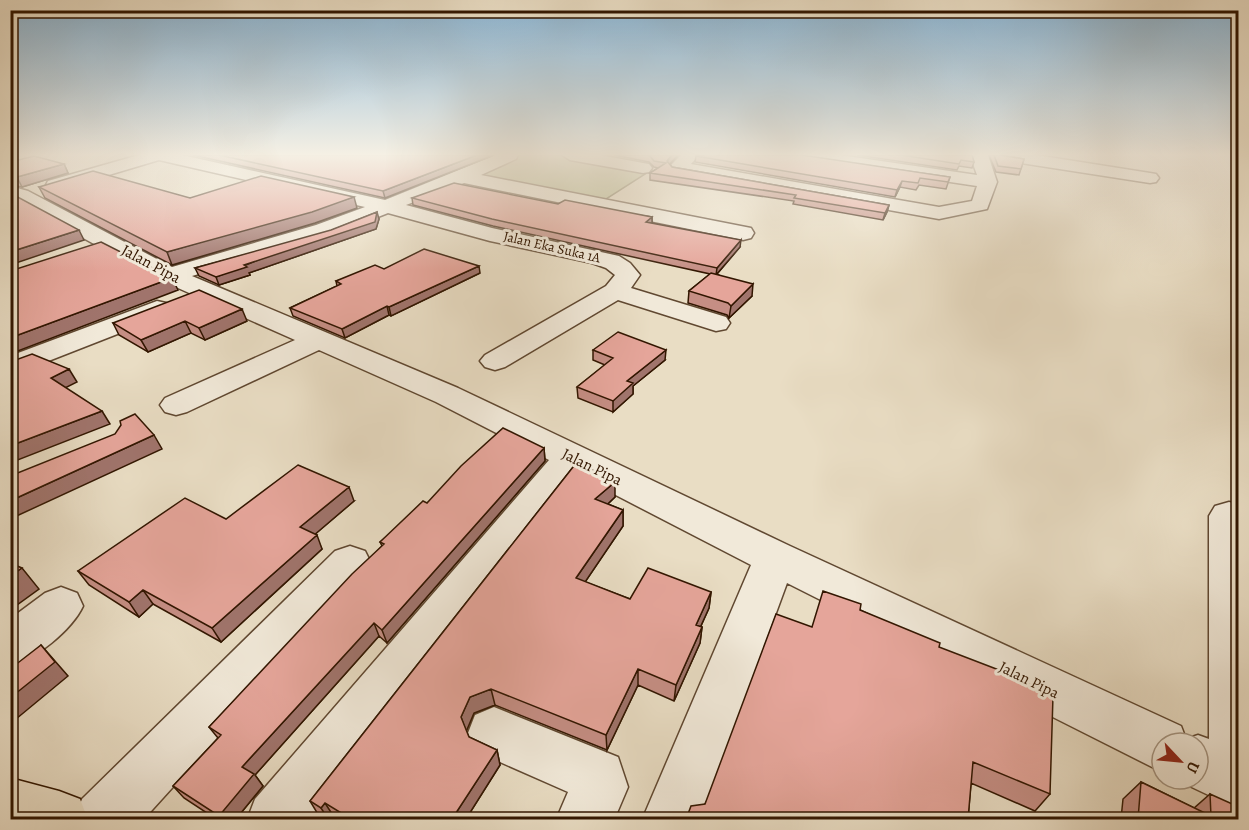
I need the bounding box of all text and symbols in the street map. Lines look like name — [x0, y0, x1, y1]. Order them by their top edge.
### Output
street label: Jalan Eka Suka 1A — [502, 227, 603, 268]
street label: Jalan Pipa — [117, 239, 185, 289]
street label: Jalan Pipa — [558, 443, 626, 491]
street label: Jalan Pipa — [995, 656, 1063, 704]
north arrow — [1150, 731, 1210, 791]
text: U — [1180, 758, 1205, 777]

